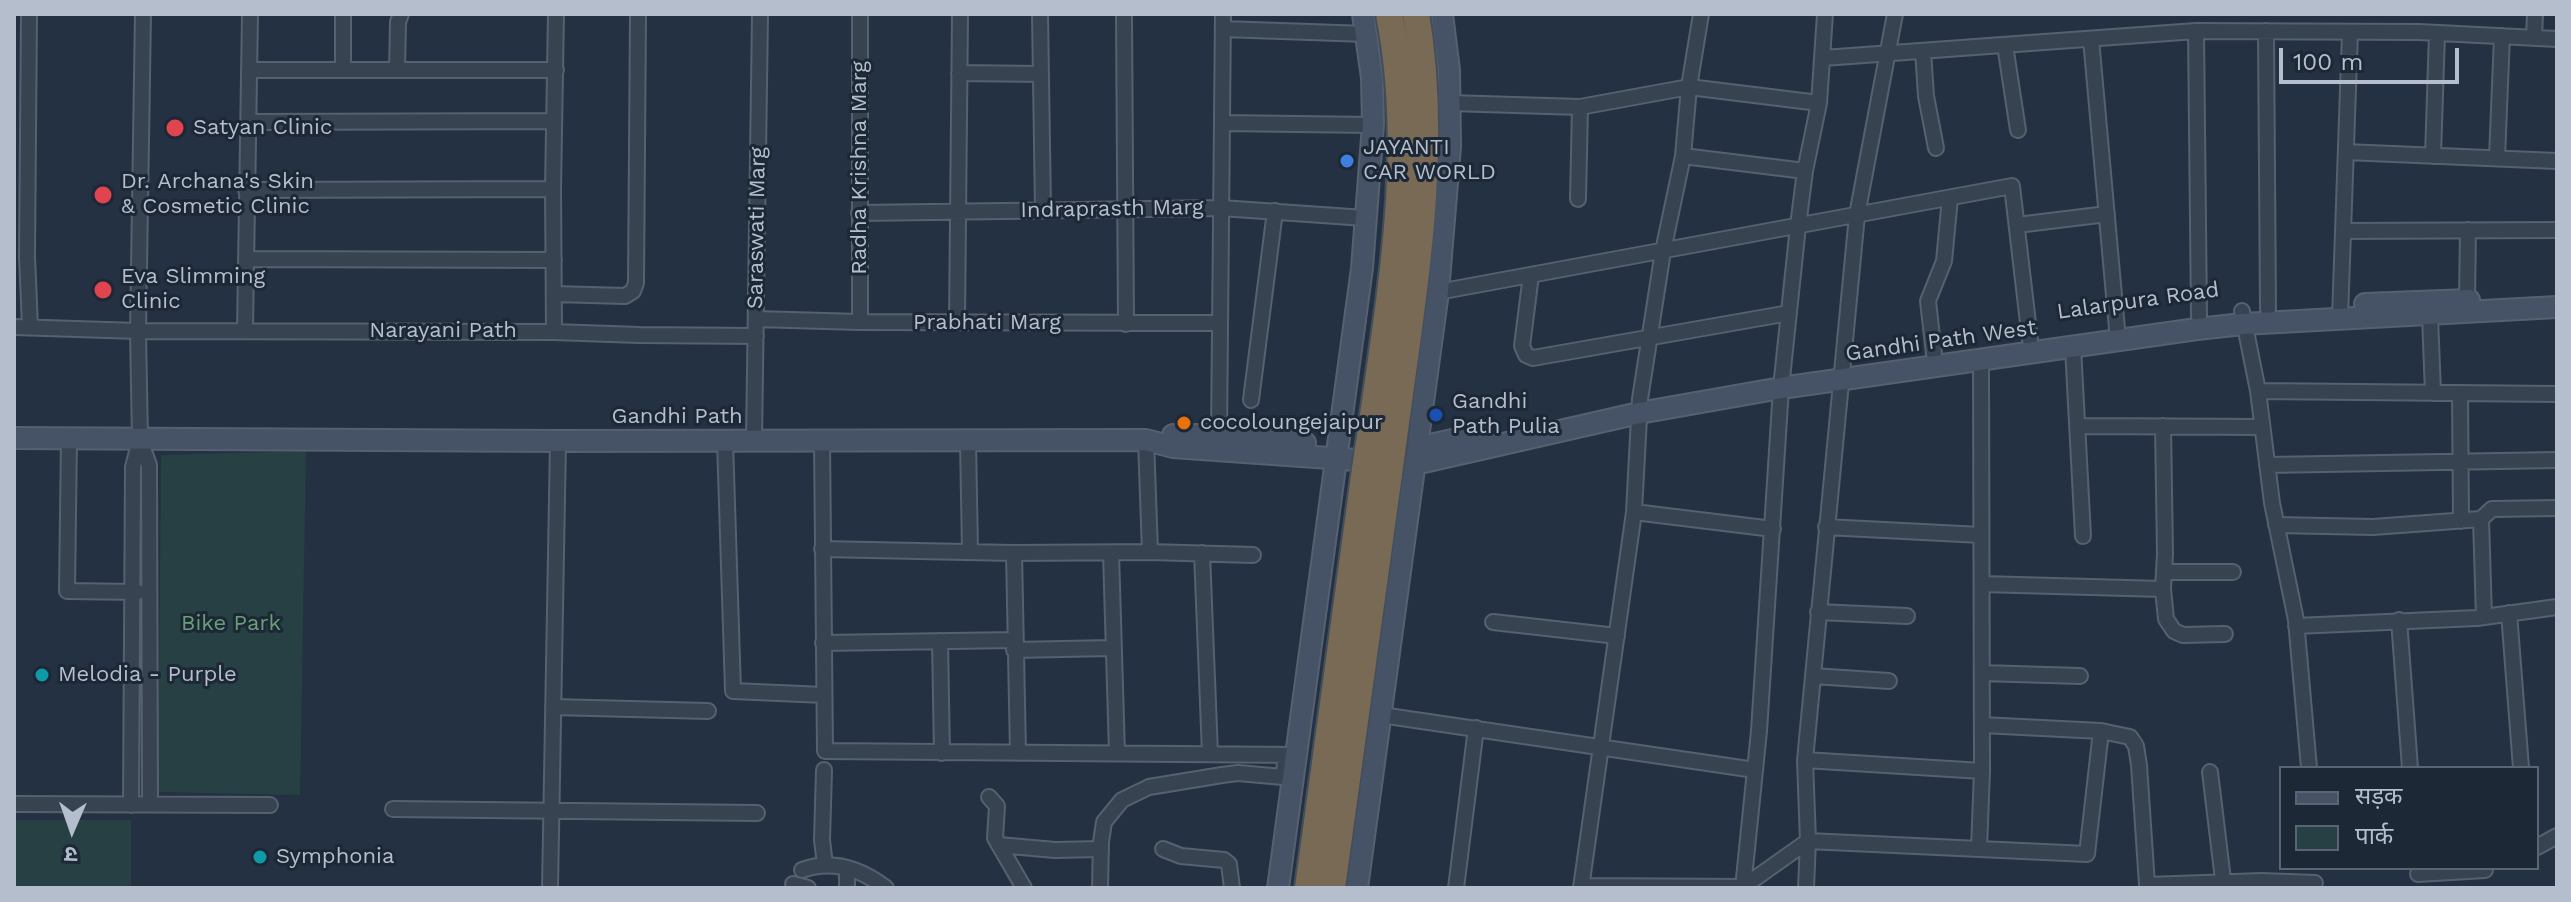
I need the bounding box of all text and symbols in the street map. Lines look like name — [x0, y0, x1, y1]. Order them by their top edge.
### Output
scale bar — [2283, 32, 2463, 82]
text: 100 m — [2293, 48, 2363, 76]
street label: Radha Krishna Marg — [847, 61, 873, 275]
place label: Satyan Clinic — [193, 115, 332, 141]
marker: Satyan Clinic — [164, 117, 186, 139]
place label: JAYANTI CAR WORLD — [1363, 135, 1496, 186]
street label: Saraswati Marg — [742, 147, 772, 309]
marker: JAYANTI CAR WORLD — [1338, 152, 1356, 170]
place label: Dr. Archana's Skin & Cosmetic Clinic — [121, 169, 314, 220]
marker: Dr. Archana's Skin & Cosmetic Clinic — [92, 184, 114, 206]
street label: Indraprasth Marg — [1020, 194, 1204, 224]
place label: Eva Slimming Clinic — [121, 264, 265, 316]
street label: Lalarpura Road — [2055, 277, 2221, 325]
marker: Eva Slimming Clinic — [92, 279, 114, 301]
street label: Prabhati Marg — [913, 310, 1061, 336]
street label: Gandhi Path West — [1844, 315, 2038, 367]
street label: Narayani Path — [369, 318, 517, 344]
place label: Gandhi Path Pulia — [1452, 389, 1560, 440]
street label: Gandhi Path — [611, 404, 743, 430]
marker: Gandhi Path Pulia — [1427, 406, 1445, 424]
place label: cocoloungejaipur — [1200, 410, 1383, 436]
marker: cocoloungejaipur — [1175, 414, 1193, 432]
park label: Bike Park — [181, 611, 281, 637]
place label: Melodia - Purple — [58, 662, 237, 688]
marker: Melodia - Purple — [33, 666, 51, 684]
legend — [2279, 766, 2539, 870]
text: सड़क — [2355, 782, 2403, 810]
north arrow — [32, 790, 112, 870]
text: पार्क — [2355, 822, 2393, 850]
text: उ — [64, 842, 78, 867]
place label: Symphonia — [276, 844, 394, 870]
marker: Symphonia — [251, 848, 269, 866]

